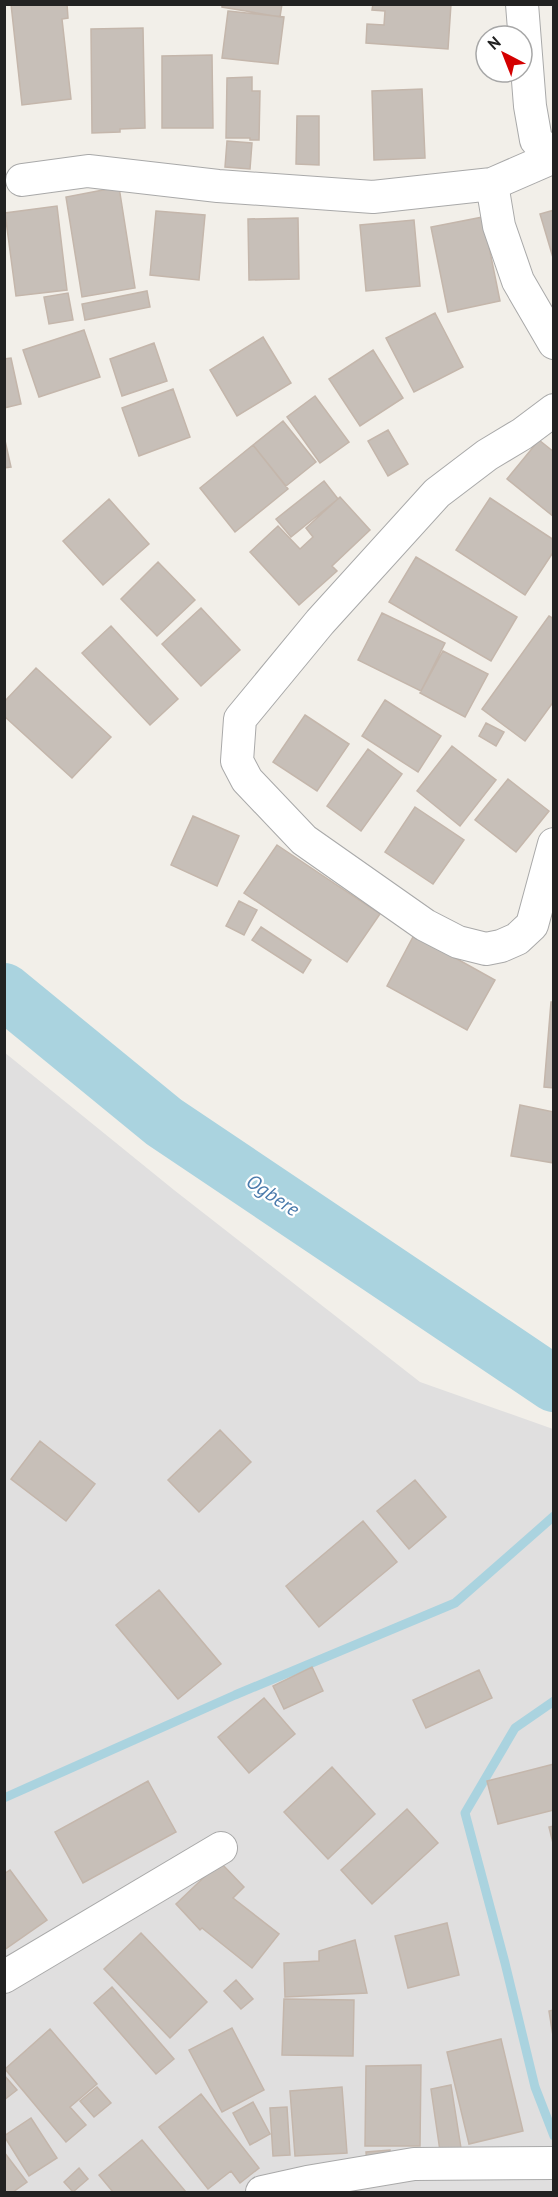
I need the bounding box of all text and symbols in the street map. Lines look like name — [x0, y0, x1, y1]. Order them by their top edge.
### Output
north arrow — [474, 24, 534, 84]
text: N — [483, 32, 505, 54]
water label: Ogbere — [241, 1168, 305, 1223]

